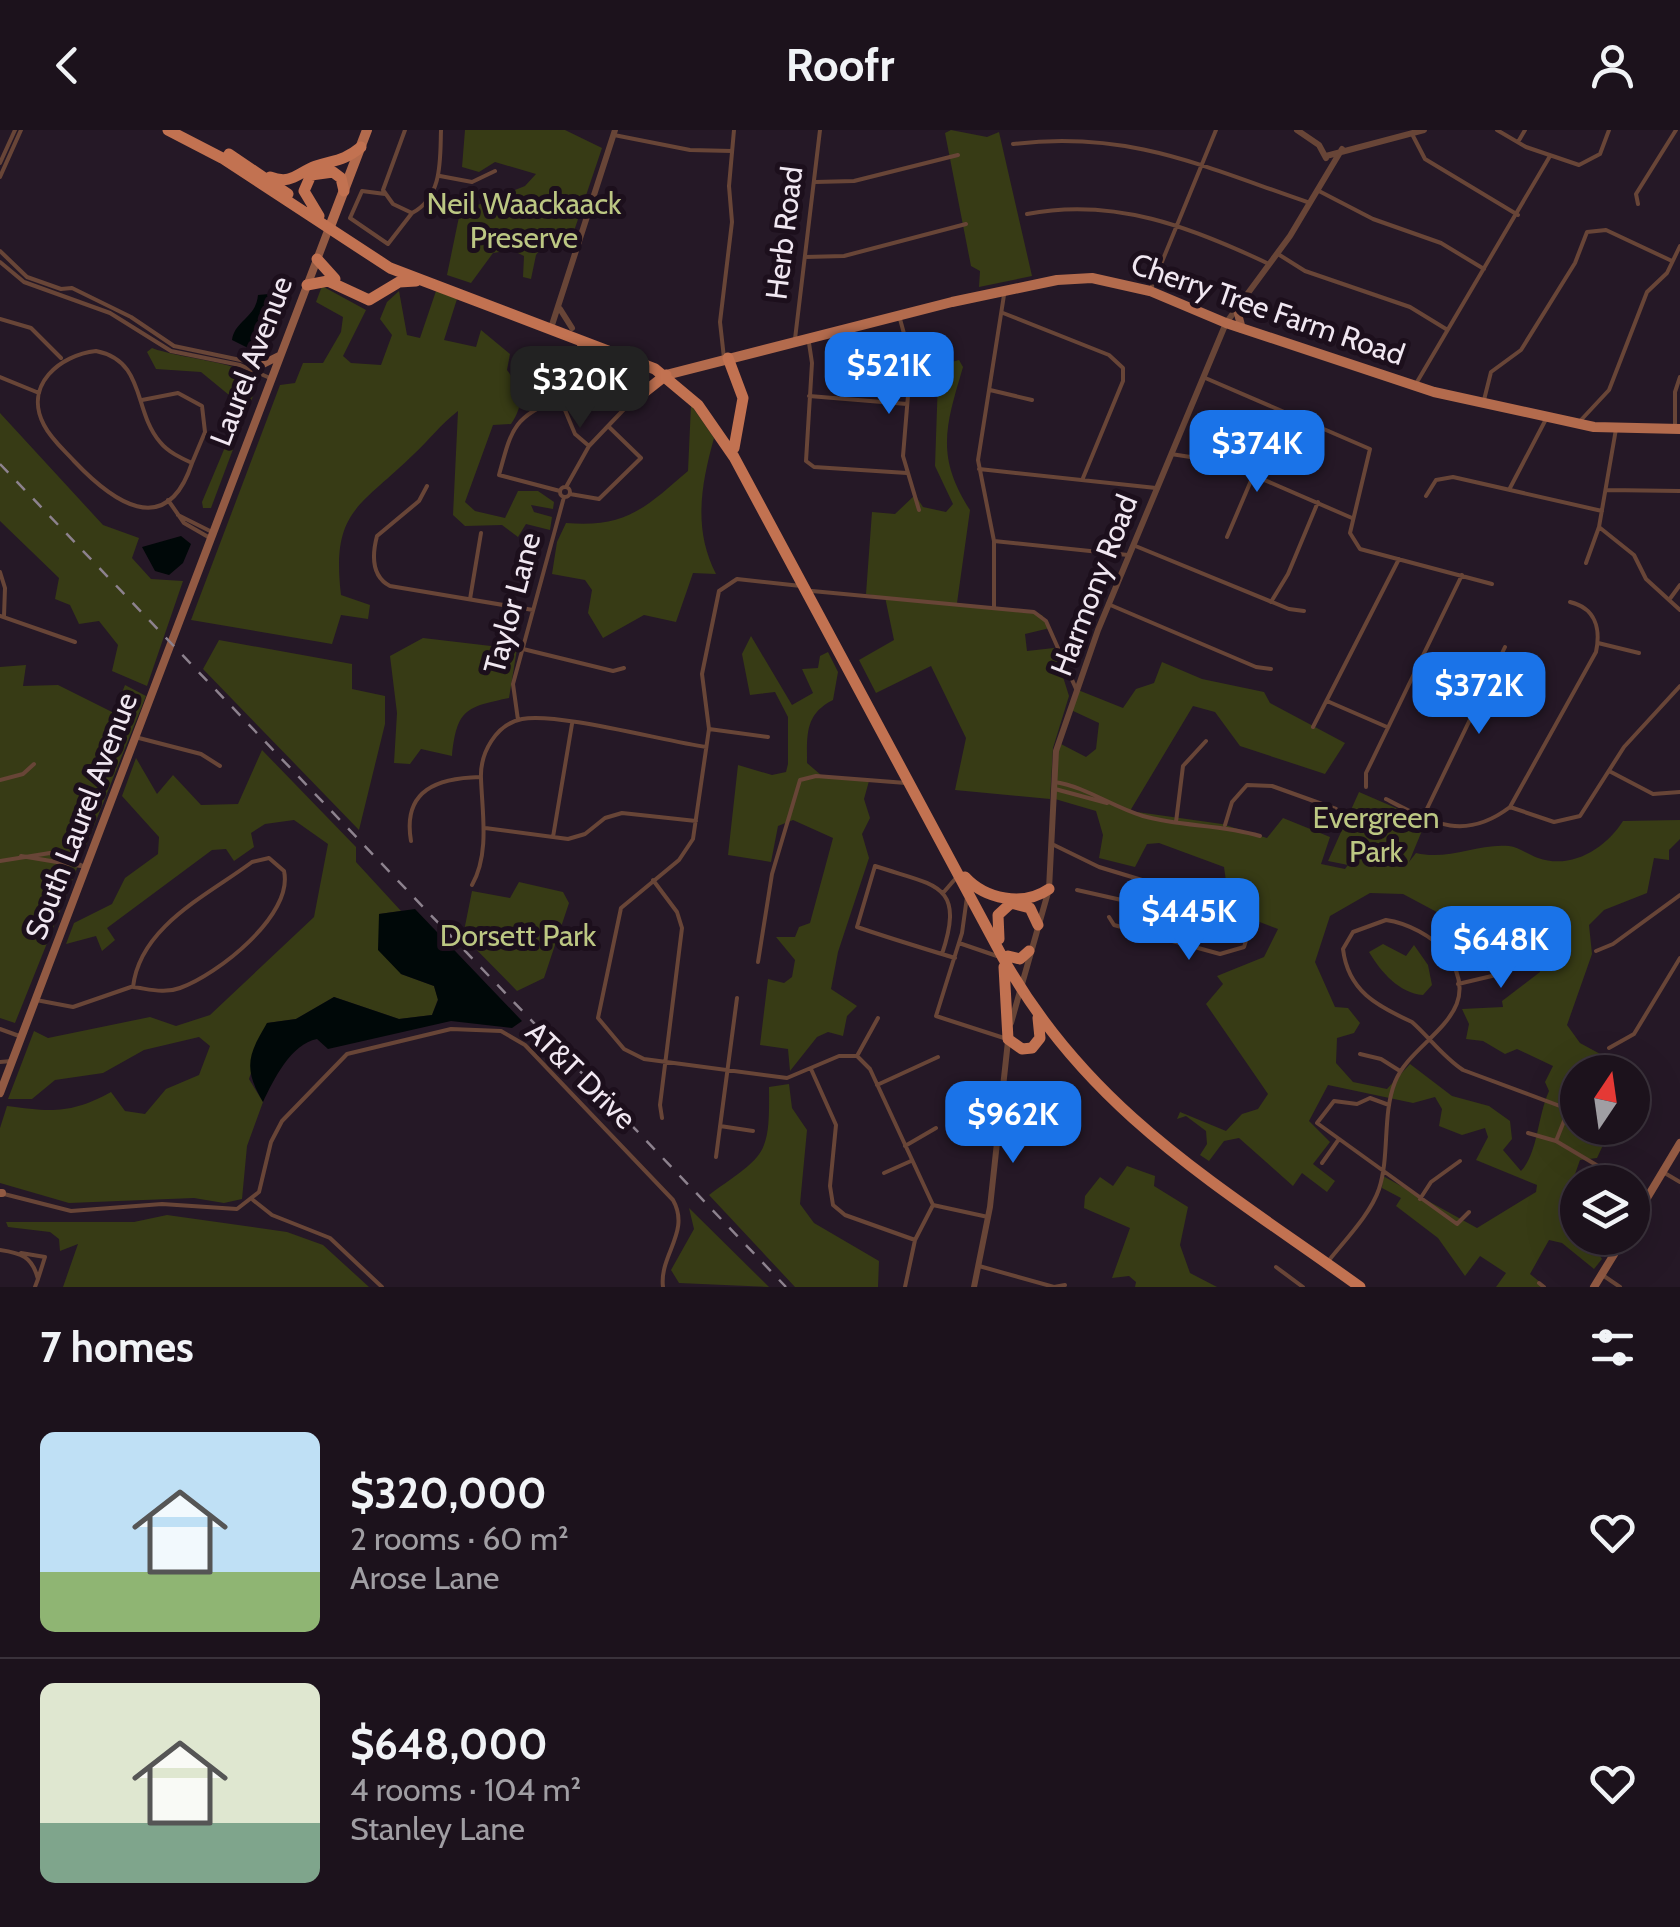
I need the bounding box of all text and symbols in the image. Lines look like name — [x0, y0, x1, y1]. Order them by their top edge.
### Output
icon: back — [40, 38, 95, 93]
text: Roofr — [786, 38, 894, 92]
icon: person — [1585, 38, 1640, 93]
street label: Herb Road — [757, 164, 811, 302]
park label: Neil Waackaack Preserve — [426, 185, 622, 256]
street label: Cherry Tree Farm Road — [1126, 245, 1410, 373]
street label: Laurel Avenue — [202, 271, 300, 451]
pin: $521K — [819, 332, 959, 417]
text: $521K — [847, 345, 931, 384]
pin: $320K — [510, 346, 650, 431]
text: $320K — [532, 359, 628, 398]
pin: $374K — [1187, 410, 1327, 495]
text: $374K — [1211, 423, 1303, 462]
street label: Harmony Road — [1043, 489, 1145, 681]
street label: Taylor Lane — [475, 528, 549, 678]
pin: $372K — [1409, 652, 1549, 737]
text: $372K — [1434, 665, 1524, 704]
street label: South Laurel Avenue — [17, 687, 145, 945]
park label: Evergreen Park — [1313, 799, 1439, 870]
pin: $445K — [1119, 878, 1259, 963]
text: $445K — [1141, 891, 1237, 930]
pin: $648K — [1431, 906, 1571, 991]
park label: Dorsett Park — [440, 917, 597, 954]
text: $648K — [1453, 919, 1549, 958]
street label: AT&T Drive — [518, 1013, 644, 1137]
north arrow — [1560, 1055, 1650, 1145]
map controls — [1560, 1055, 1650, 1255]
pin: $962K — [943, 1081, 1083, 1166]
text: $962K — [967, 1094, 1059, 1133]
button: layers — [1560, 1165, 1650, 1255]
icon: filters — [1585, 1320, 1640, 1375]
text: 7 homes — [40, 1321, 194, 1373]
text: $320,000 — [350, 1467, 547, 1519]
icon: home — [120, 1472, 240, 1592]
icon: heart — [1585, 1505, 1640, 1560]
text: 2 rooms · 60 m² — [350, 1519, 569, 1558]
text: Arose Lane — [350, 1558, 500, 1597]
text: $648,000 — [350, 1718, 548, 1770]
icon: home — [120, 1723, 240, 1843]
icon: heart — [1585, 1756, 1640, 1811]
text: 4 rooms · 104 m² — [350, 1770, 581, 1809]
text: Stanley Lane — [350, 1809, 525, 1848]

